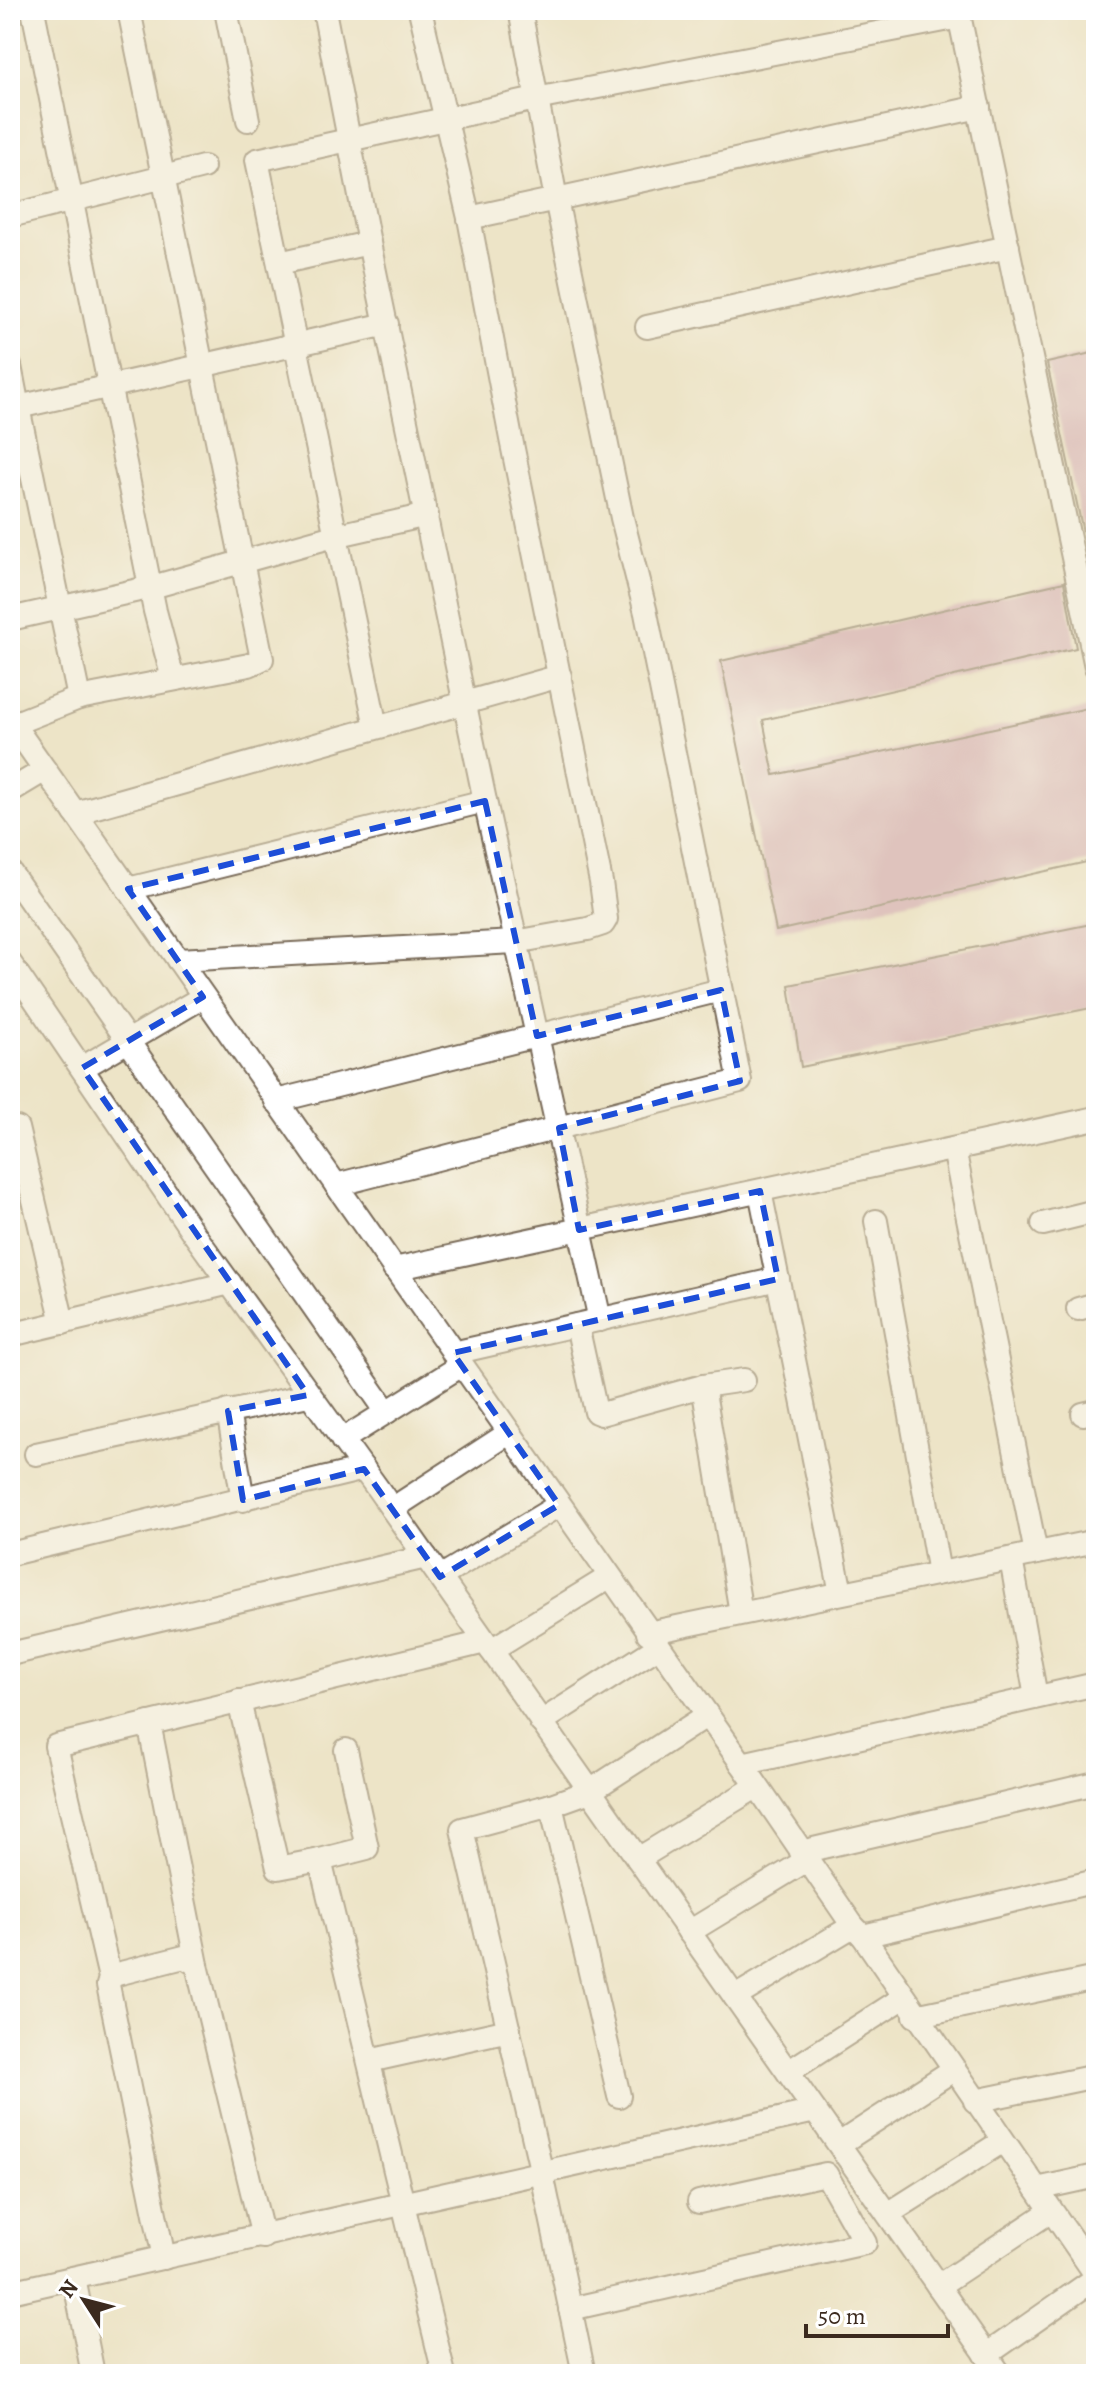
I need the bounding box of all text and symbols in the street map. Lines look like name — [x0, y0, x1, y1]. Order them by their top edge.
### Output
north arrow — [44, 2260, 124, 2340]
text: N — [52, 2274, 85, 2304]
scale bar — [806, 2288, 948, 2338]
text: 50 m — [818, 2300, 866, 2332]

